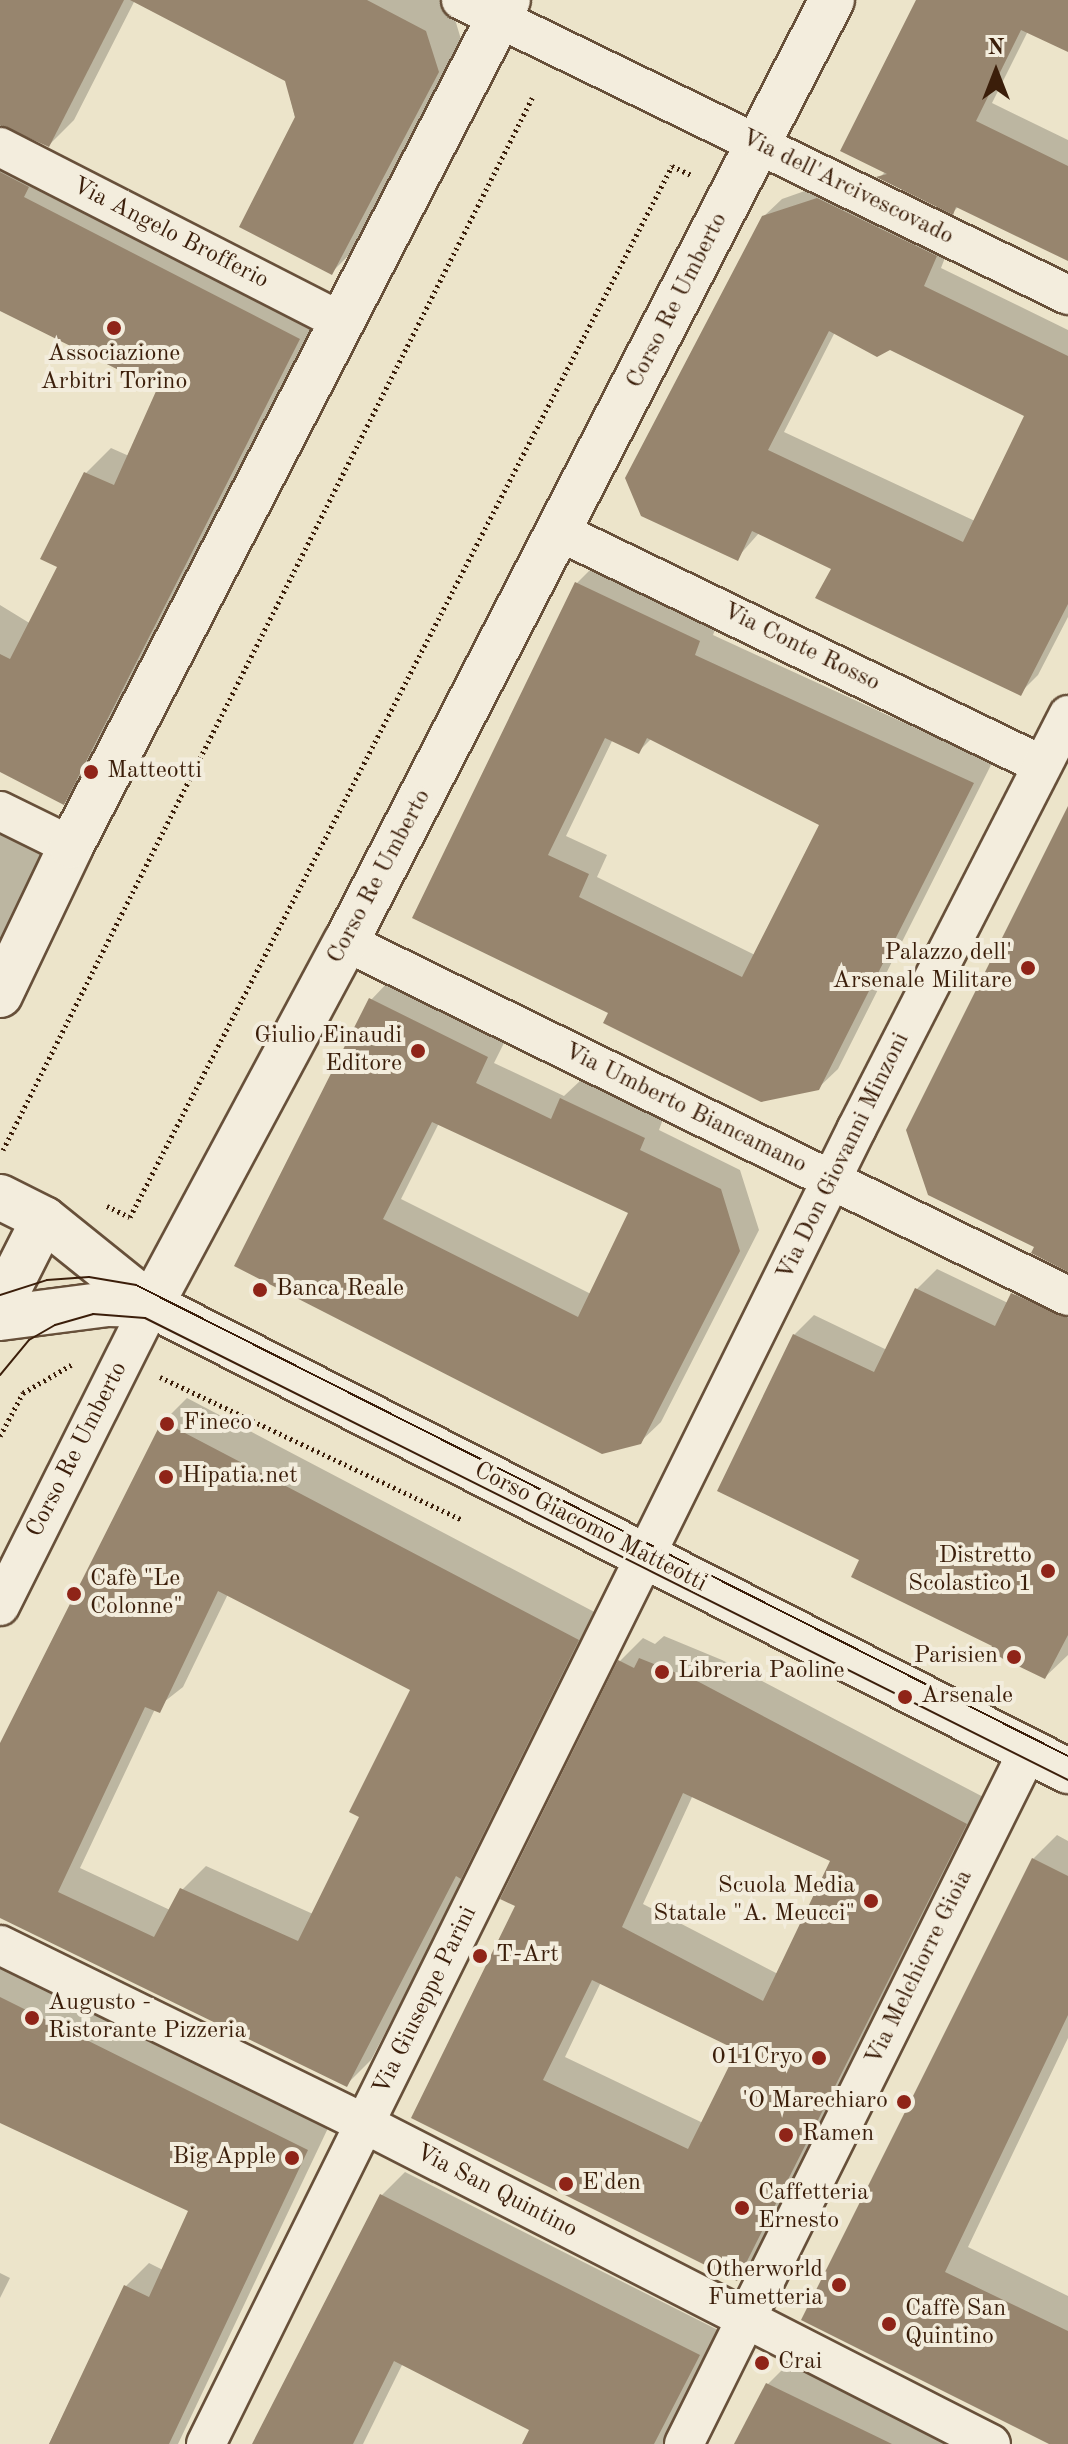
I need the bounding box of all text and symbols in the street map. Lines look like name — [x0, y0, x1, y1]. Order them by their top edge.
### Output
north arrow — [956, 32, 1036, 112]
text: N — [988, 37, 1004, 59]
street label: Via dell'Arcivescovado — [736, 124, 958, 252]
street label: Via Angelo Brofferio — [67, 172, 273, 296]
street label: Corso Re Umberto — [621, 208, 735, 394]
marker: Associazione Arbitri Torino — [105, 319, 123, 337]
place label: Associazione Arbitri Torino — [41, 341, 187, 397]
street label: Via Conte Rosso — [718, 597, 884, 699]
place label: Matteotti — [107, 758, 202, 786]
marker: Matteotti — [82, 763, 100, 781]
street label: Corso Re Umberto — [322, 785, 438, 969]
place label: Palazzo dell' Arsenale Militare — [833, 940, 1012, 996]
marker: Palazzo dell' Arsenale Militare — [1019, 959, 1037, 977]
place label: Giulio Einaudi Editore — [254, 1023, 402, 1079]
street label: Via Don Giovanni Minzoni — [771, 1029, 917, 1285]
street label: Via Umberto Biancamano — [559, 1038, 811, 1180]
marker: Giulio Einaudi Editore — [409, 1042, 427, 1060]
place label: Banca Reale — [276, 1276, 404, 1304]
marker: Banca Reale — [251, 1281, 269, 1299]
street label: Corso Re Umberto — [21, 1357, 135, 1543]
place label: Fineco — [183, 1410, 252, 1438]
marker: Fineco — [158, 1415, 176, 1433]
street label: Corso Giacomo Matteotti — [469, 1457, 711, 1599]
place label: Hipatia.net — [182, 1463, 298, 1491]
marker: Hipatia.net — [157, 1468, 175, 1486]
place label: Distretto Scolastico 1 — [908, 1543, 1032, 1599]
marker: Distretto Scolastico 1 — [1039, 1562, 1057, 1580]
place label: Cafè "Le Colonne" — [90, 1566, 183, 1622]
marker: Cafè "Le Colonne" — [65, 1585, 83, 1603]
place label: Parisien — [914, 1643, 998, 1671]
marker: Parisien — [1005, 1648, 1023, 1666]
place label: Libreria Paoline — [678, 1658, 845, 1686]
marker: Libreria Paoline — [653, 1663, 671, 1681]
place label: Arsenale — [921, 1683, 1013, 1711]
marker: Arsenale — [896, 1688, 914, 1706]
street label: Via Melchiorre Gioia — [860, 1866, 980, 2070]
place label: Scuola Media Statale "A. Meucci" — [653, 1873, 855, 1929]
marker: Scuola Media Statale "A. Meucci" — [862, 1892, 880, 1910]
street label: Via Giuseppe Parini — [368, 1902, 484, 2100]
place label: T-Art — [496, 1942, 559, 1970]
marker: T-Art — [471, 1947, 489, 1965]
place label: Augusto - Ristorante Pizzeria — [48, 1990, 246, 2046]
marker: Augusto - Ristorante Pizzeria — [23, 2009, 41, 2027]
place label: 011Cryo — [712, 2044, 803, 2072]
marker: 011Cryo — [810, 2049, 828, 2067]
place label: 'O Marechiaro — [742, 2088, 888, 2116]
marker: 'O Marechiaro — [895, 2093, 913, 2111]
place label: Ramen — [802, 2121, 874, 2149]
marker: Ramen — [777, 2126, 795, 2144]
street label: Via San Quintino — [410, 2139, 582, 2245]
place label: Big Apple — [173, 2144, 276, 2172]
marker: Big Apple — [283, 2149, 301, 2167]
place label: E'den — [582, 2170, 641, 2198]
marker: E'den — [557, 2175, 575, 2193]
place label: Caffetteria Ernesto — [758, 2180, 869, 2236]
marker: Caffetteria Ernesto — [733, 2199, 751, 2217]
place label: Otherworld Fumetteria — [706, 2257, 823, 2313]
marker: Otherworld Fumetteria — [830, 2276, 848, 2294]
place label: Caffè San Quintino — [905, 2296, 1006, 2352]
marker: Caffè San Quintino — [880, 2315, 898, 2333]
place label: Crai — [778, 2349, 822, 2377]
marker: Crai — [753, 2354, 771, 2372]

